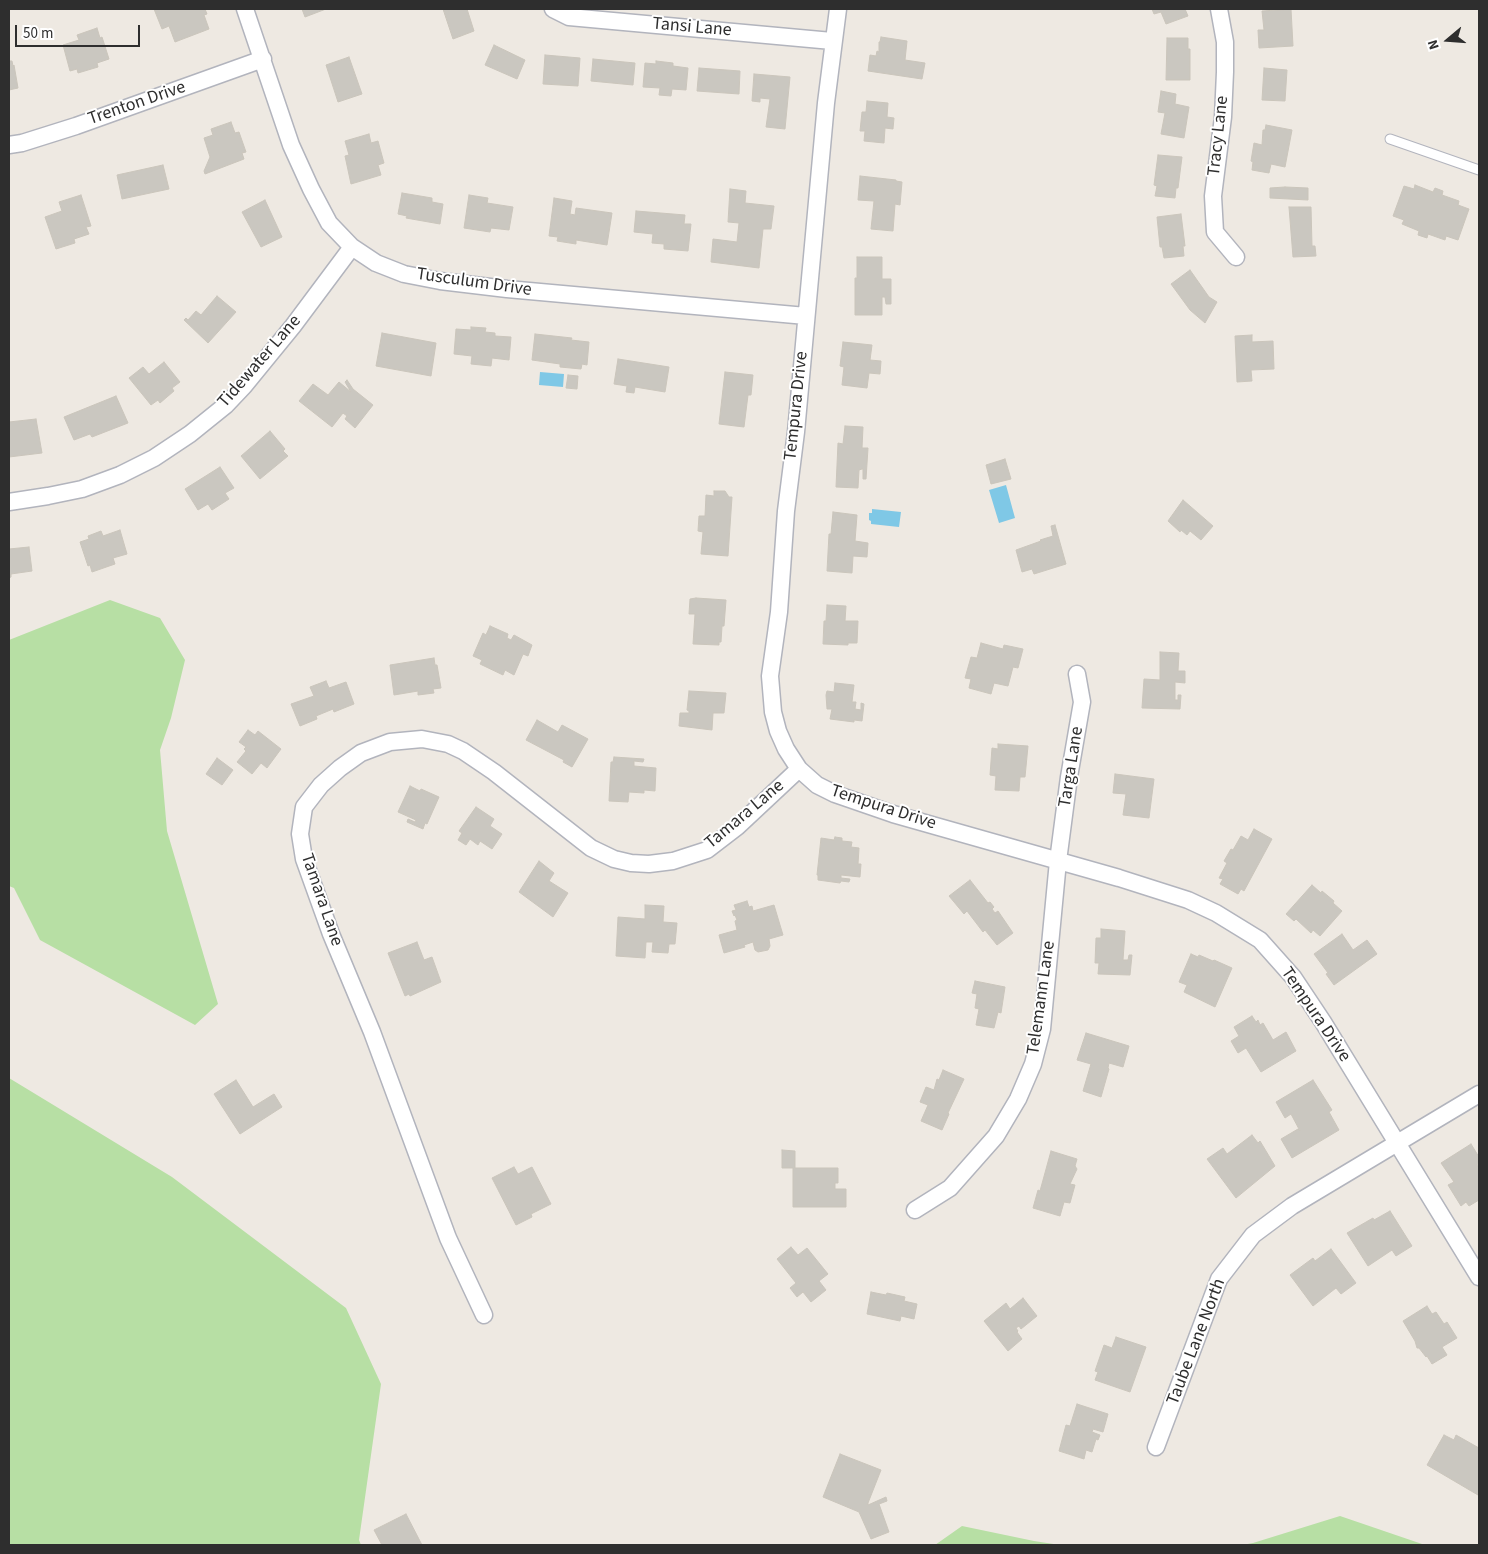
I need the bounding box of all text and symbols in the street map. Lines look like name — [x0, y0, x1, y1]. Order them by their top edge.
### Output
street label: Tansi Lane — [651, 14, 733, 42]
scale bar — [18, 15, 142, 47]
north arrow — [1423, 15, 1473, 65]
text: 50 m — [23, 23, 53, 44]
text: N — [1423, 37, 1445, 52]
street label: Trenton Drive — [85, 77, 189, 131]
street label: Tracy Lane — [1204, 95, 1234, 177]
street label: Tusculum Drive — [415, 264, 533, 302]
street label: Tidewater Lane — [214, 311, 306, 413]
street label: Tempura Drive — [781, 350, 813, 462]
street label: Targa Lane — [1055, 725, 1089, 809]
street label: Tamara Lane — [701, 776, 789, 854]
street label: Tempura Drive — [828, 781, 938, 835]
street label: Tamara Lane — [295, 851, 347, 949]
street label: Telemann Lane — [1023, 940, 1061, 1056]
street label: Tempura Drive — [1275, 964, 1355, 1066]
street label: Taube Lane North — [1163, 1276, 1231, 1408]

